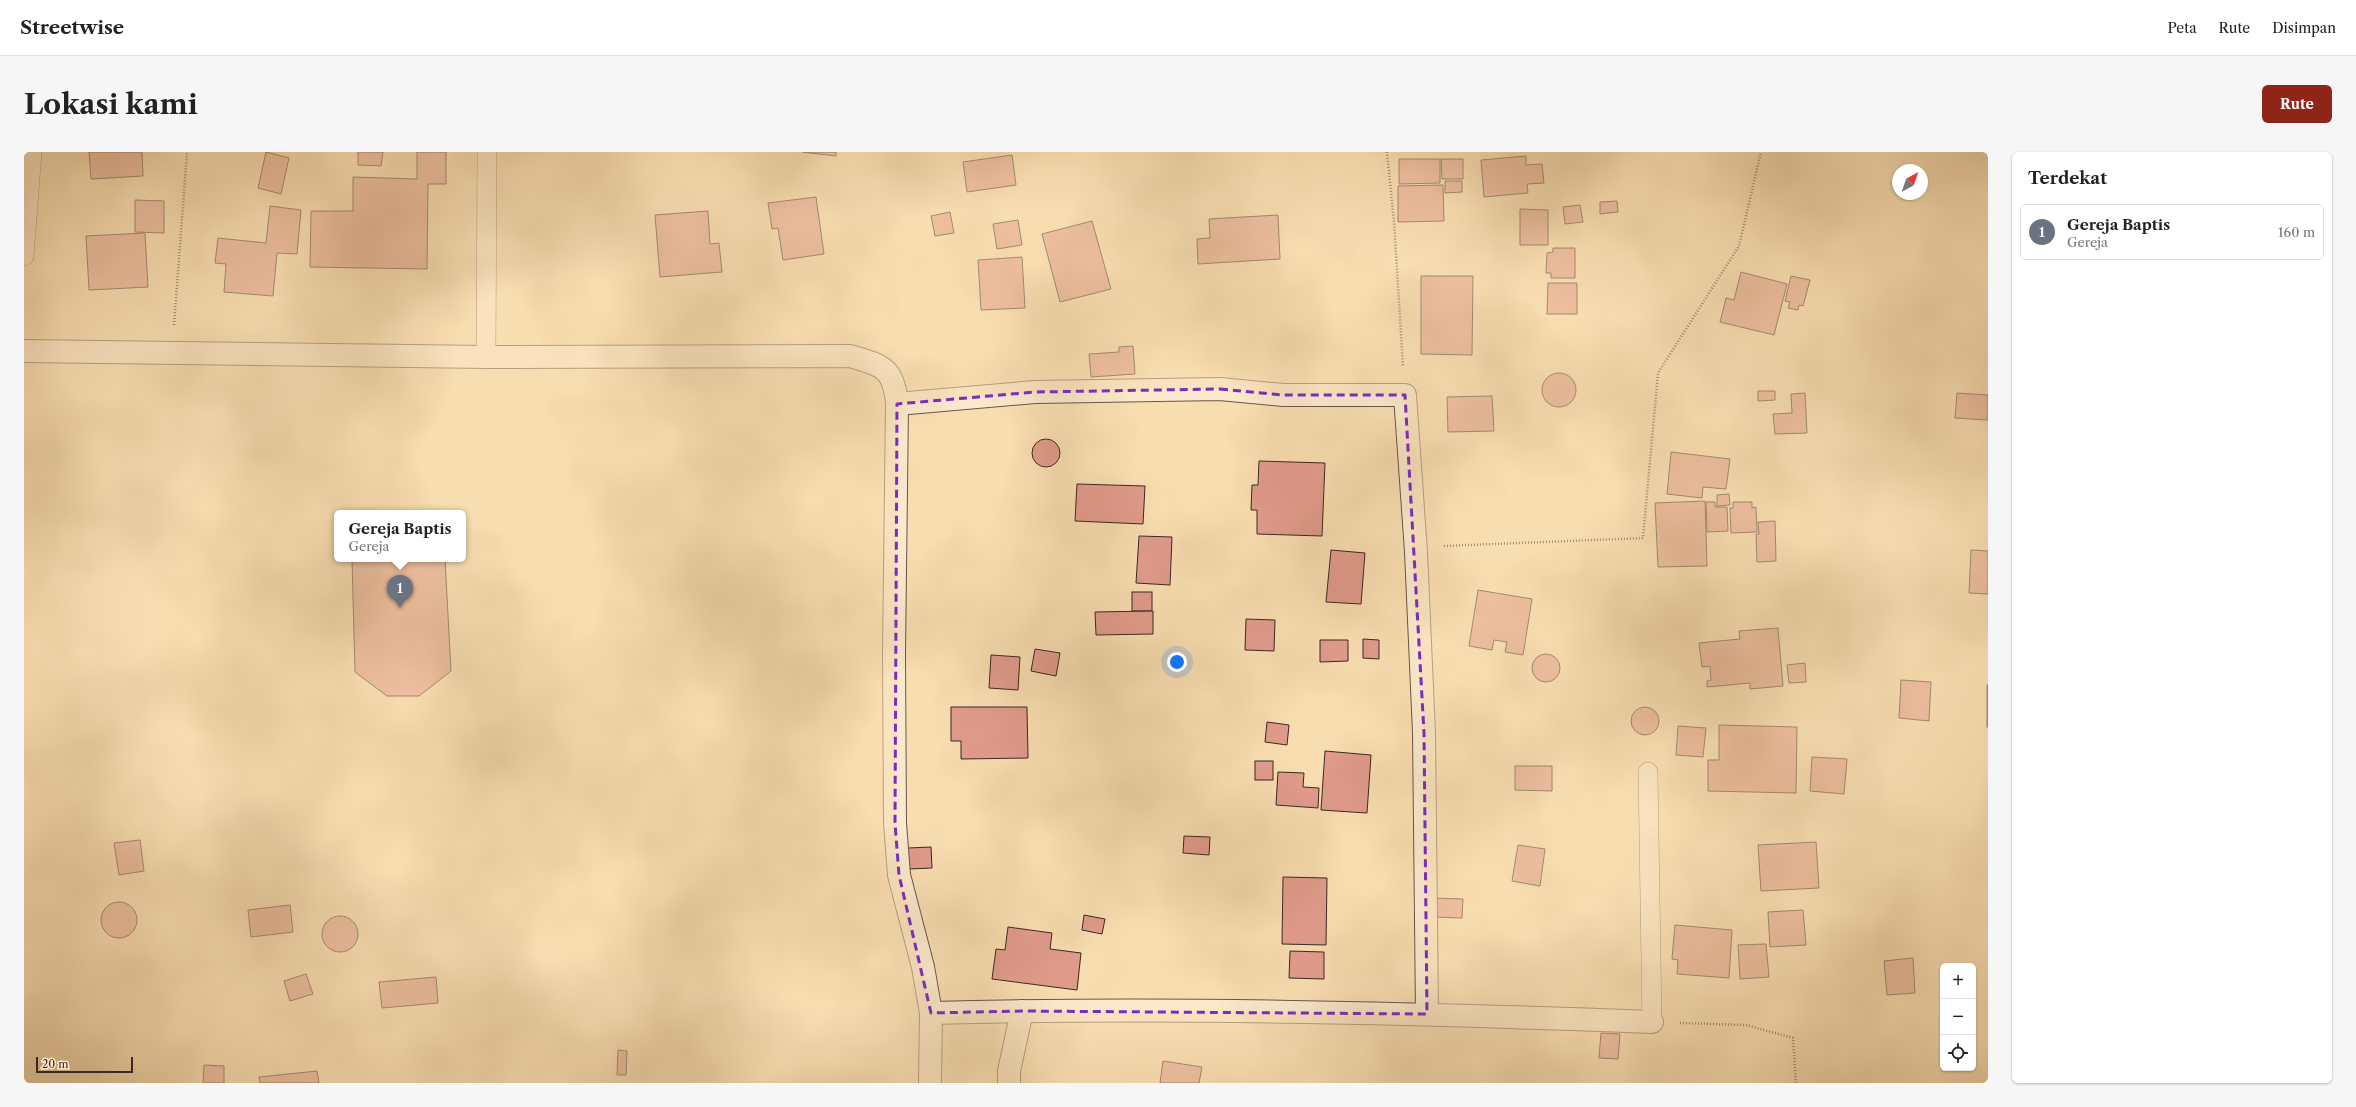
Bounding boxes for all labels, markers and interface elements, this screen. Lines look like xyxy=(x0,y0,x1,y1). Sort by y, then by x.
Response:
text: Streetwise xyxy=(20,16,124,39)
text: Peta xyxy=(2167,19,2197,37)
text: Rute xyxy=(2219,19,2250,37)
text: Disimpan xyxy=(2272,19,2336,37)
button: Rute xyxy=(2262,85,2332,123)
text: Lokasi kami xyxy=(24,87,198,121)
north arrow xyxy=(1892,164,1928,200)
text: Terdekat xyxy=(2028,168,2107,188)
text: Gereja Baptis xyxy=(2067,215,2170,234)
text: 1 xyxy=(2039,224,2045,240)
text: 160 m xyxy=(2278,224,2315,240)
text: Gereja xyxy=(2067,234,2108,250)
popup xyxy=(334,510,466,562)
text: Gereja Baptis xyxy=(348,519,452,538)
text: Gereja xyxy=(348,538,389,554)
pin: 1 xyxy=(387,575,413,608)
your location xyxy=(1167,652,1187,672)
map controls xyxy=(1940,963,1976,1071)
button: + xyxy=(1940,963,1976,999)
button: − xyxy=(1940,999,1976,1035)
button: locate xyxy=(1940,1035,1976,1071)
scale bar xyxy=(36,1055,133,1074)
text: 20 m xyxy=(42,1057,68,1071)

